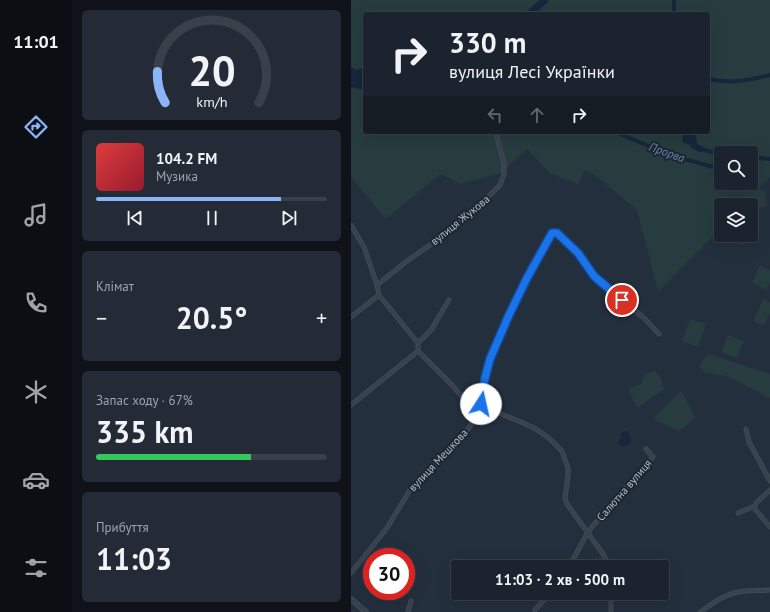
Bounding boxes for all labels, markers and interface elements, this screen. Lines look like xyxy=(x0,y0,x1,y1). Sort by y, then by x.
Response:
text: 330 m xyxy=(449,24,526,61)
icon: right xyxy=(383,28,435,80)
text: 11:01 xyxy=(13,30,59,53)
text: 20 xyxy=(188,44,235,97)
text: вулиця Лесі Українки xyxy=(449,60,615,83)
text: km/h xyxy=(196,92,227,111)
icon: left xyxy=(484,104,506,126)
icon: ahead xyxy=(526,104,548,126)
icon: right xyxy=(568,104,590,126)
icon: directions xyxy=(22,113,50,141)
water label: Прорва xyxy=(647,139,687,165)
map controls xyxy=(714,146,758,242)
button: search xyxy=(714,146,758,190)
text: 104.2 FM xyxy=(156,149,217,168)
text: Музика xyxy=(156,168,198,185)
street label: вулиця Жукова xyxy=(428,192,492,248)
button: layers xyxy=(714,198,758,242)
icon: music xyxy=(22,201,50,229)
icon: previous xyxy=(124,207,146,229)
icon: pause xyxy=(201,207,223,229)
icon: next xyxy=(278,207,300,229)
text: Клімат xyxy=(96,278,134,295)
pin xyxy=(605,283,639,317)
icon: phone xyxy=(22,289,50,317)
icon: arrive xyxy=(611,289,633,311)
text: 20.5° xyxy=(176,298,247,337)
text: − xyxy=(96,304,107,332)
text: + xyxy=(316,304,327,332)
icon: climate xyxy=(22,378,50,406)
position arrow xyxy=(460,383,502,425)
text: Запас ходу · 67% xyxy=(96,392,193,409)
text: 335 km xyxy=(96,412,194,451)
street label: вулиця Мешкова xyxy=(405,426,471,494)
street label: Салютна вулиця xyxy=(593,456,655,524)
icon: car xyxy=(22,466,50,494)
text: Прибуття xyxy=(96,519,149,536)
text: 11:03 xyxy=(96,539,172,578)
speed limit sign: 30 xyxy=(363,548,415,600)
icon: filters xyxy=(22,554,50,582)
text: 11:03 · 2 хв · 500 m xyxy=(495,570,625,589)

